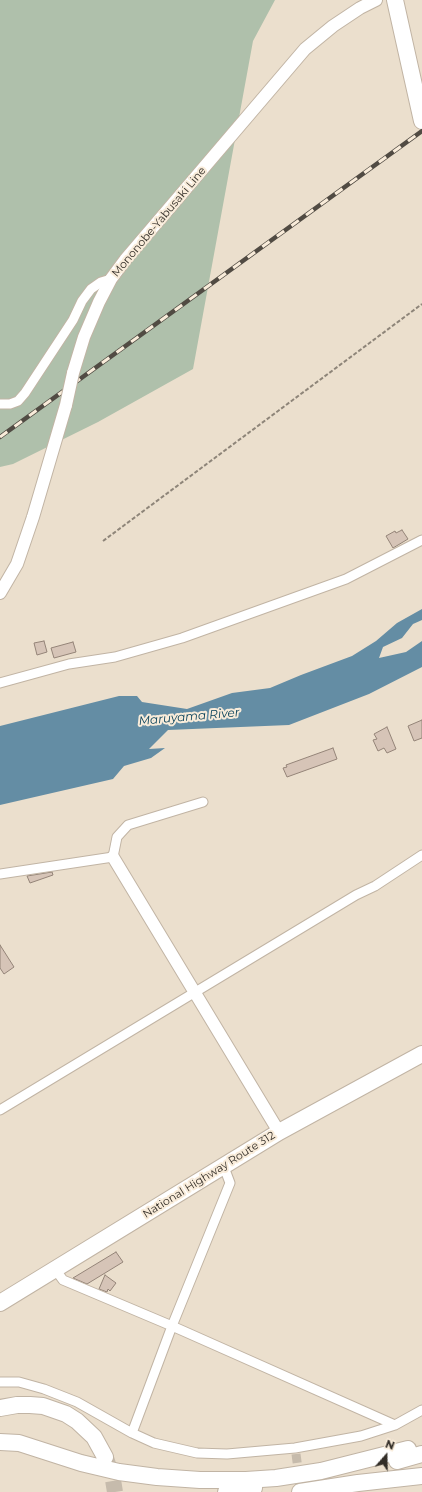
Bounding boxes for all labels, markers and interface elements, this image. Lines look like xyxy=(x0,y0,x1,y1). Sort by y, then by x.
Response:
street label: Mononobe-Yabusaki Line xyxy=(109,164,209,280)
water label: Maruyama River xyxy=(138,705,240,729)
street label: National Highway Route 312 xyxy=(140,1129,278,1221)
north arrow xyxy=(366,1436,406,1476)
text: N xyxy=(384,1437,397,1453)

